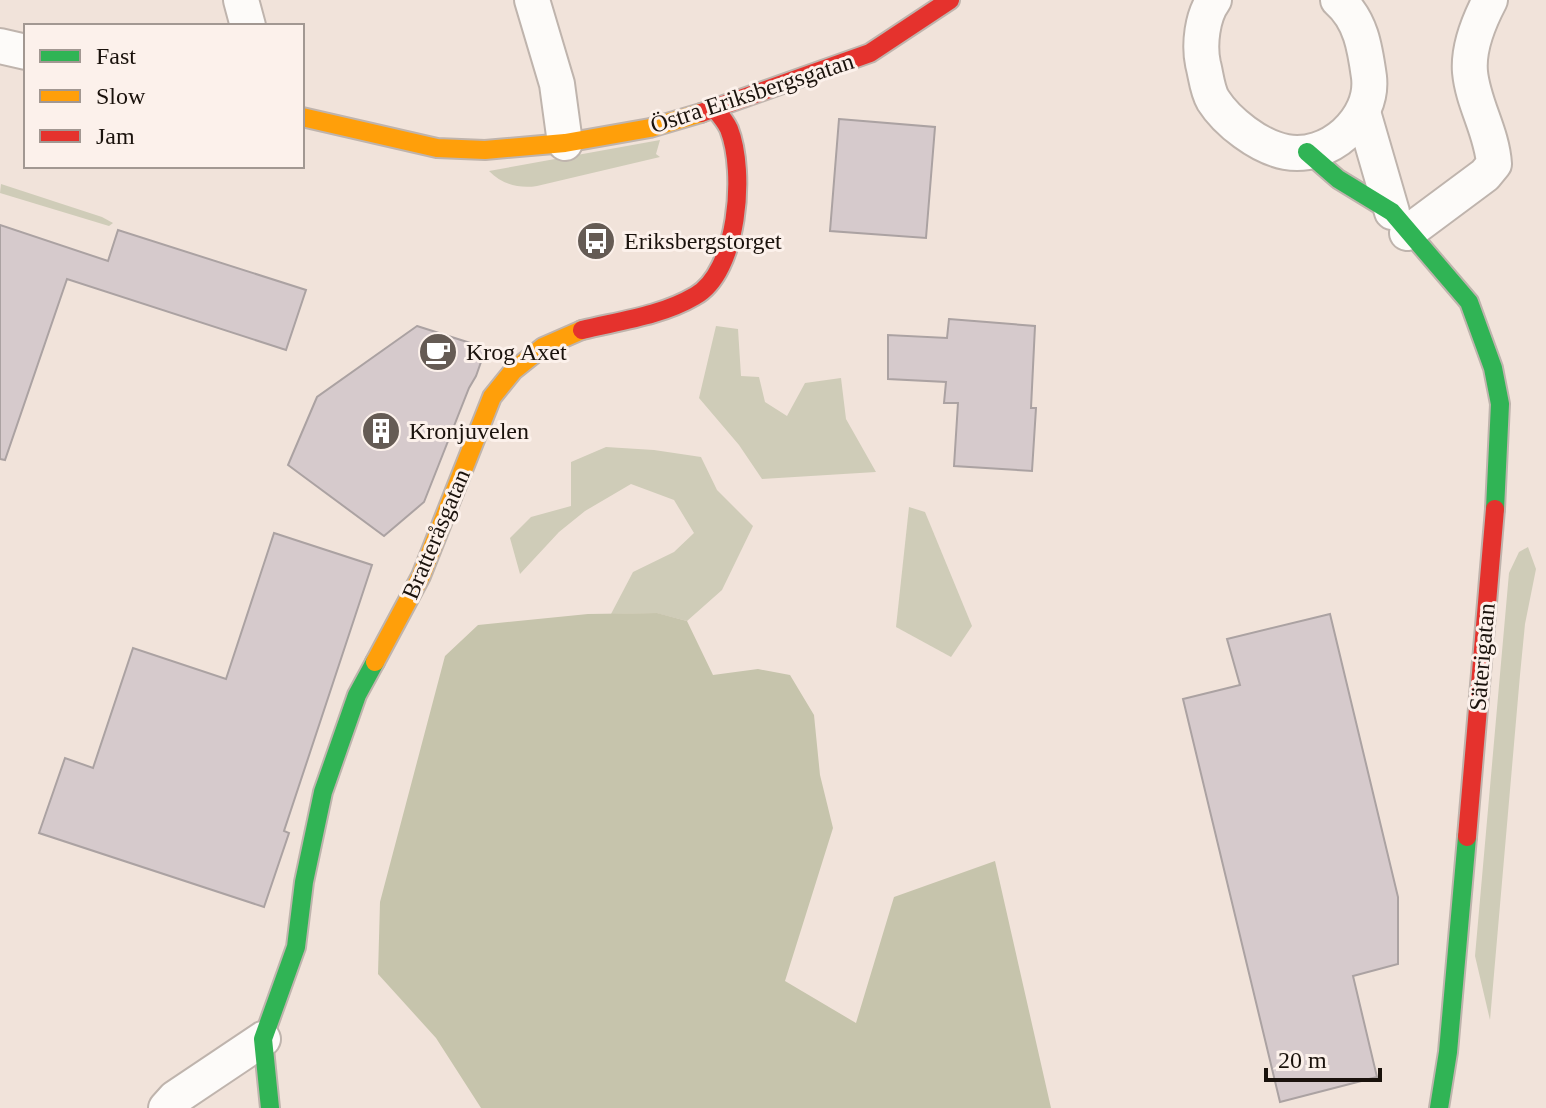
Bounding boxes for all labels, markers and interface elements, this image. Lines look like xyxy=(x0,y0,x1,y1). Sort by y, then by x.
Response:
legend xyxy=(24,24,304,168)
text: Fast xyxy=(96,43,136,69)
street label: Östra Eriksbergsgatan xyxy=(647,48,857,138)
text: Slow xyxy=(96,83,146,109)
text: Jam xyxy=(96,123,135,149)
bus stop icon: Eriksbergstorget xyxy=(575,220,617,262)
place label: Eriksbergstorget xyxy=(624,228,782,254)
cafe icon: Krog Axet xyxy=(417,331,459,373)
place label: Krog Axet xyxy=(466,339,567,365)
building icon: Kronjuvelen xyxy=(360,410,402,452)
place label: Kronjuvelen xyxy=(409,418,529,444)
street label: Bratteråsgatan xyxy=(397,465,475,603)
street label: Säterigatan xyxy=(1464,602,1500,712)
scale bar xyxy=(1266,1032,1380,1082)
text: 20 m xyxy=(1278,1047,1327,1073)

